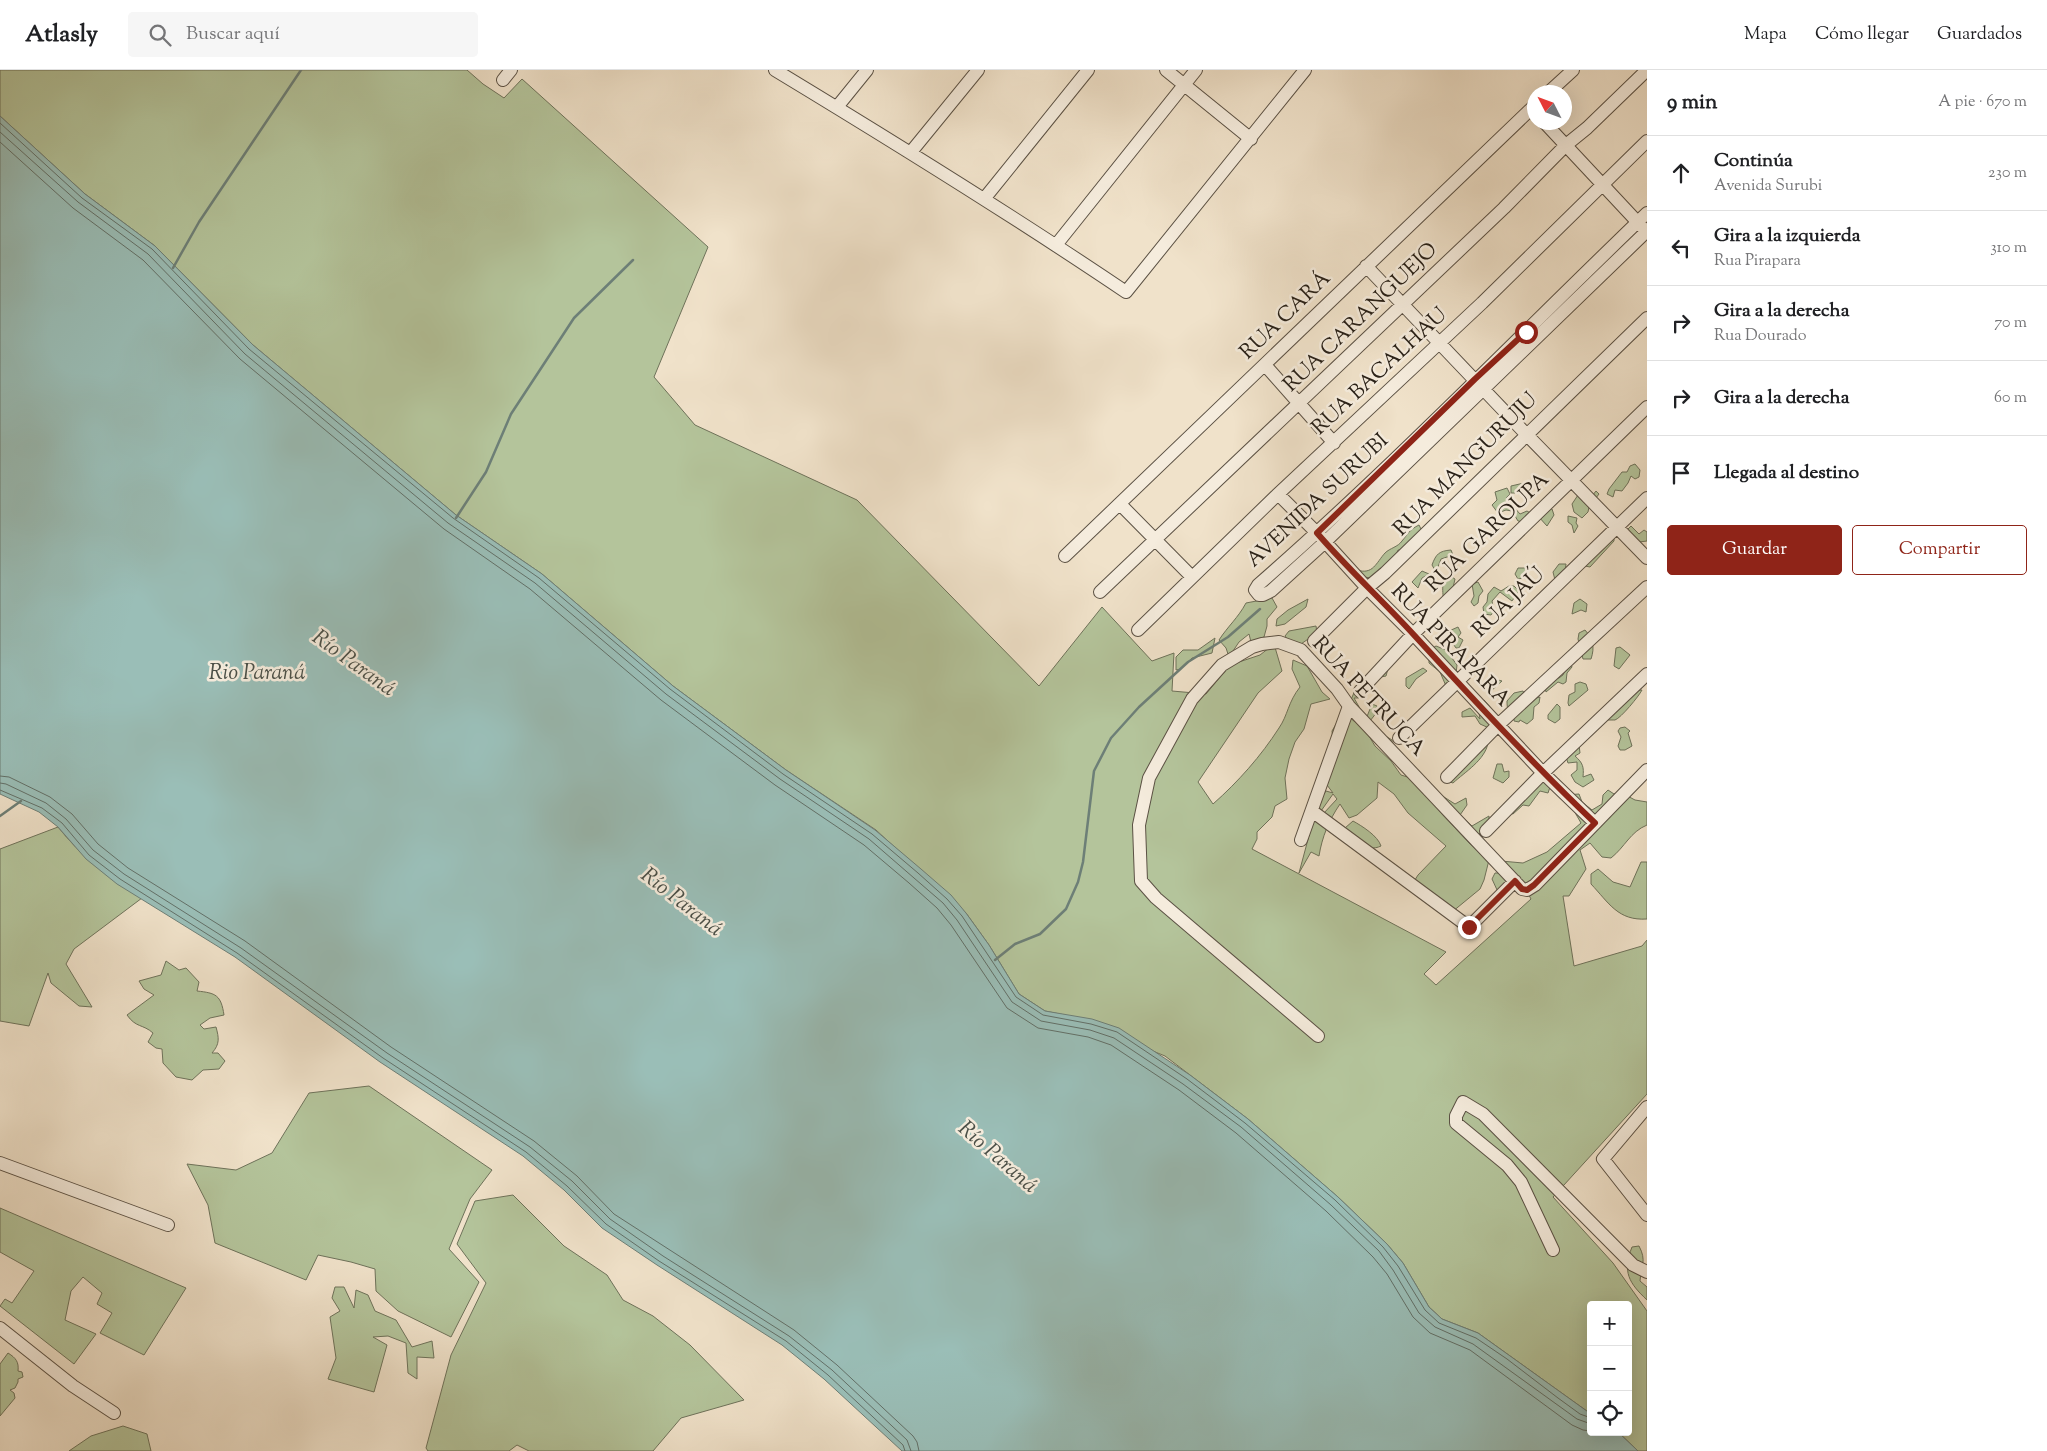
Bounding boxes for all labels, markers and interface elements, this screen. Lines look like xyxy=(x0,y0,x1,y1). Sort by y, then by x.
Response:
search box xyxy=(128,12,478,57)
text: Atlasly xyxy=(25,18,98,52)
icon: search xyxy=(146,21,174,49)
text: Buscar aquí xyxy=(186,21,280,48)
text: Mapa xyxy=(1744,22,1787,48)
text: Cómo llegar xyxy=(1815,22,1909,48)
text: Guardados xyxy=(1937,22,2022,48)
north arrow xyxy=(1527,85,1572,130)
text: 9 min xyxy=(1667,88,1717,118)
text: A pie · 670 m xyxy=(1938,91,2027,114)
text: Continúa xyxy=(1714,148,1793,175)
icon: ahead xyxy=(1667,159,1695,187)
text: 230 m xyxy=(1988,162,2027,185)
text: Avenida Surubi xyxy=(1714,175,1822,198)
text: Gira a la izquierda xyxy=(1714,223,1860,250)
icon: left xyxy=(1667,234,1695,262)
street label: RUA CARANGUEJO xyxy=(1277,236,1445,400)
text: 310 m xyxy=(1990,237,2027,260)
text: Rua Pirapara xyxy=(1714,250,1801,273)
street label: RUA CARÁ xyxy=(1234,265,1338,367)
text: Gira a la derecha xyxy=(1714,298,1849,325)
street label: RUA BACALHAU xyxy=(1306,301,1454,443)
icon: right xyxy=(1667,309,1695,337)
text: 70 m xyxy=(1994,312,2027,335)
route start xyxy=(1515,321,1538,344)
text: Rua Dourado xyxy=(1714,325,1806,348)
icon: right xyxy=(1667,384,1695,412)
text: Gira a la derecha xyxy=(1714,385,1849,412)
street label: RUA MANGURUJU xyxy=(1387,386,1545,544)
text: 60 m xyxy=(1994,387,2027,410)
street label: AVENIDA SURUBI xyxy=(1240,427,1396,575)
icon: arrive xyxy=(1667,459,1695,487)
text: Llegada al destino xyxy=(1714,460,1859,487)
street label: RUA GAROUPA xyxy=(1419,466,1557,600)
button: Guardar xyxy=(1667,525,1842,575)
button: Compartir xyxy=(1852,525,2027,575)
street label: RUA JAÚ xyxy=(1466,561,1552,645)
street label: RUA PIRAPARA xyxy=(1383,578,1517,714)
water label: Río Paraná xyxy=(305,623,401,705)
street label: RUA PETRUCA xyxy=(1304,630,1432,764)
water label: Rio Paraná xyxy=(209,658,305,690)
water label: Río Paraná xyxy=(633,861,729,945)
route end xyxy=(1458,916,1481,939)
water label: Río Paraná xyxy=(950,1114,1044,1202)
map controls xyxy=(1587,1301,1632,1436)
button: + xyxy=(1587,1301,1632,1346)
button: − xyxy=(1587,1346,1632,1391)
button: locate xyxy=(1587,1391,1632,1436)

